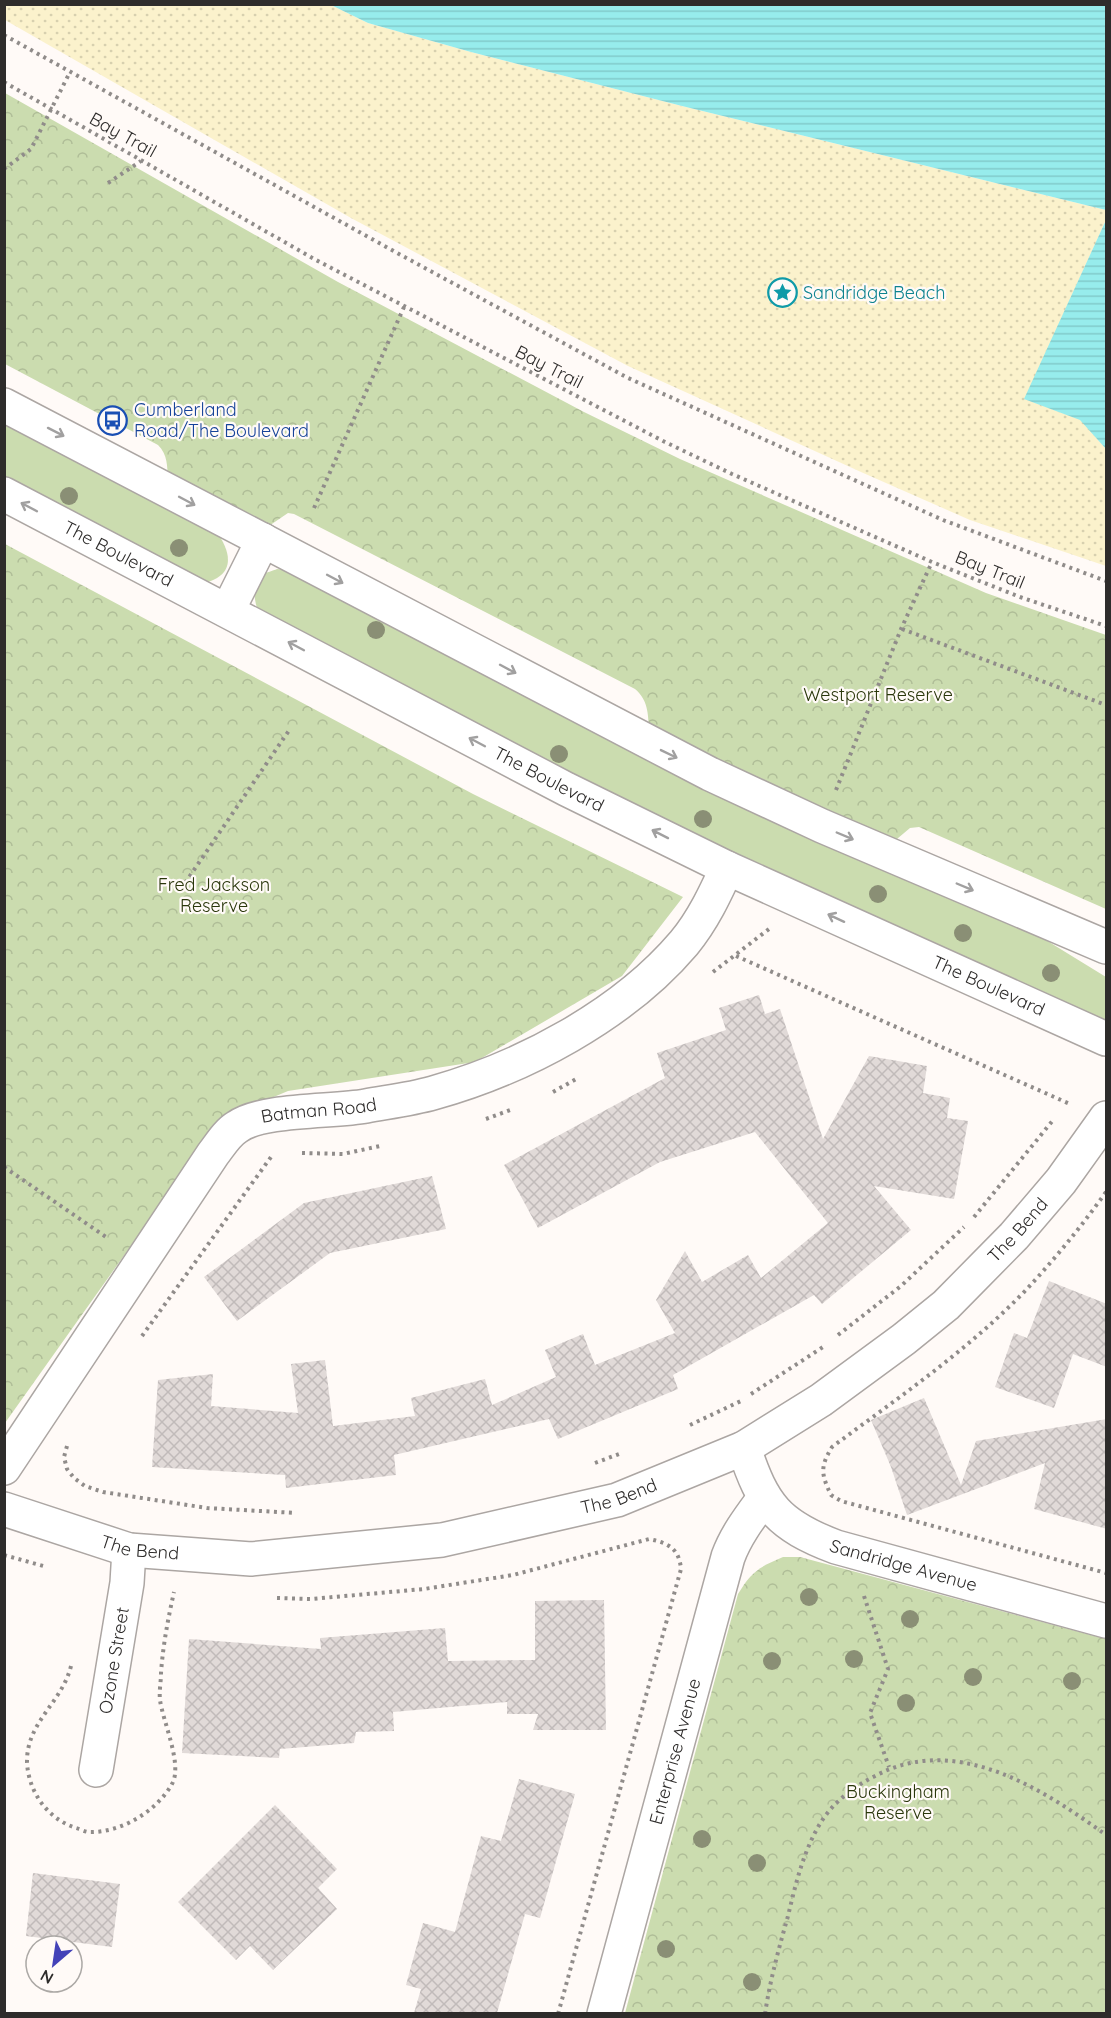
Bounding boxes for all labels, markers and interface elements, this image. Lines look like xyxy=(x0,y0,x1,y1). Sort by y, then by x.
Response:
street label: Bay Trail xyxy=(86,107,161,162)
place icon: Sandridge Beach xyxy=(766,277,798,309)
place label: Sandridge Beach xyxy=(803,281,945,304)
street label: Bay Trail xyxy=(511,340,587,393)
place label: Cumberland Road/The Boulevard xyxy=(134,398,309,442)
bus stop icon: Cumberland Road/The Boulevard xyxy=(97,404,129,436)
one-way arrow xyxy=(47,427,65,438)
one-way arrow xyxy=(178,495,196,507)
one-way arrow xyxy=(21,501,39,513)
street label: The Boulevard xyxy=(60,515,177,592)
street label: Bay Trail xyxy=(952,545,1028,594)
one-way arrow xyxy=(326,573,344,585)
one-way arrow xyxy=(288,640,305,652)
one-way arrow xyxy=(498,664,516,675)
park label: Westport Reserve xyxy=(803,683,953,706)
one-way arrow xyxy=(469,736,486,748)
street label: The Boulevard xyxy=(490,741,608,817)
one-way arrow xyxy=(659,748,677,760)
one-way arrow xyxy=(652,828,669,840)
one-way arrow xyxy=(836,831,854,842)
park label: Fred Jackson Reserve xyxy=(158,873,270,917)
one-way arrow xyxy=(955,882,973,893)
one-way arrow xyxy=(828,911,846,923)
street label: The Boulevard xyxy=(929,950,1049,1021)
street label: Batman Road xyxy=(259,1092,378,1128)
street label: The Bend xyxy=(982,1193,1053,1267)
street label: The Bend xyxy=(578,1473,660,1519)
street label: The Bend xyxy=(98,1529,180,1565)
street label: Sandridge Avenue xyxy=(827,1534,980,1596)
street label: Ozone Street xyxy=(93,1605,134,1715)
street label: Enterprise Avenue xyxy=(644,1676,706,1827)
park label: Buckingham Reserve xyxy=(846,1780,950,1824)
north arrow xyxy=(24,1934,84,1994)
text: N xyxy=(37,1966,57,1989)

